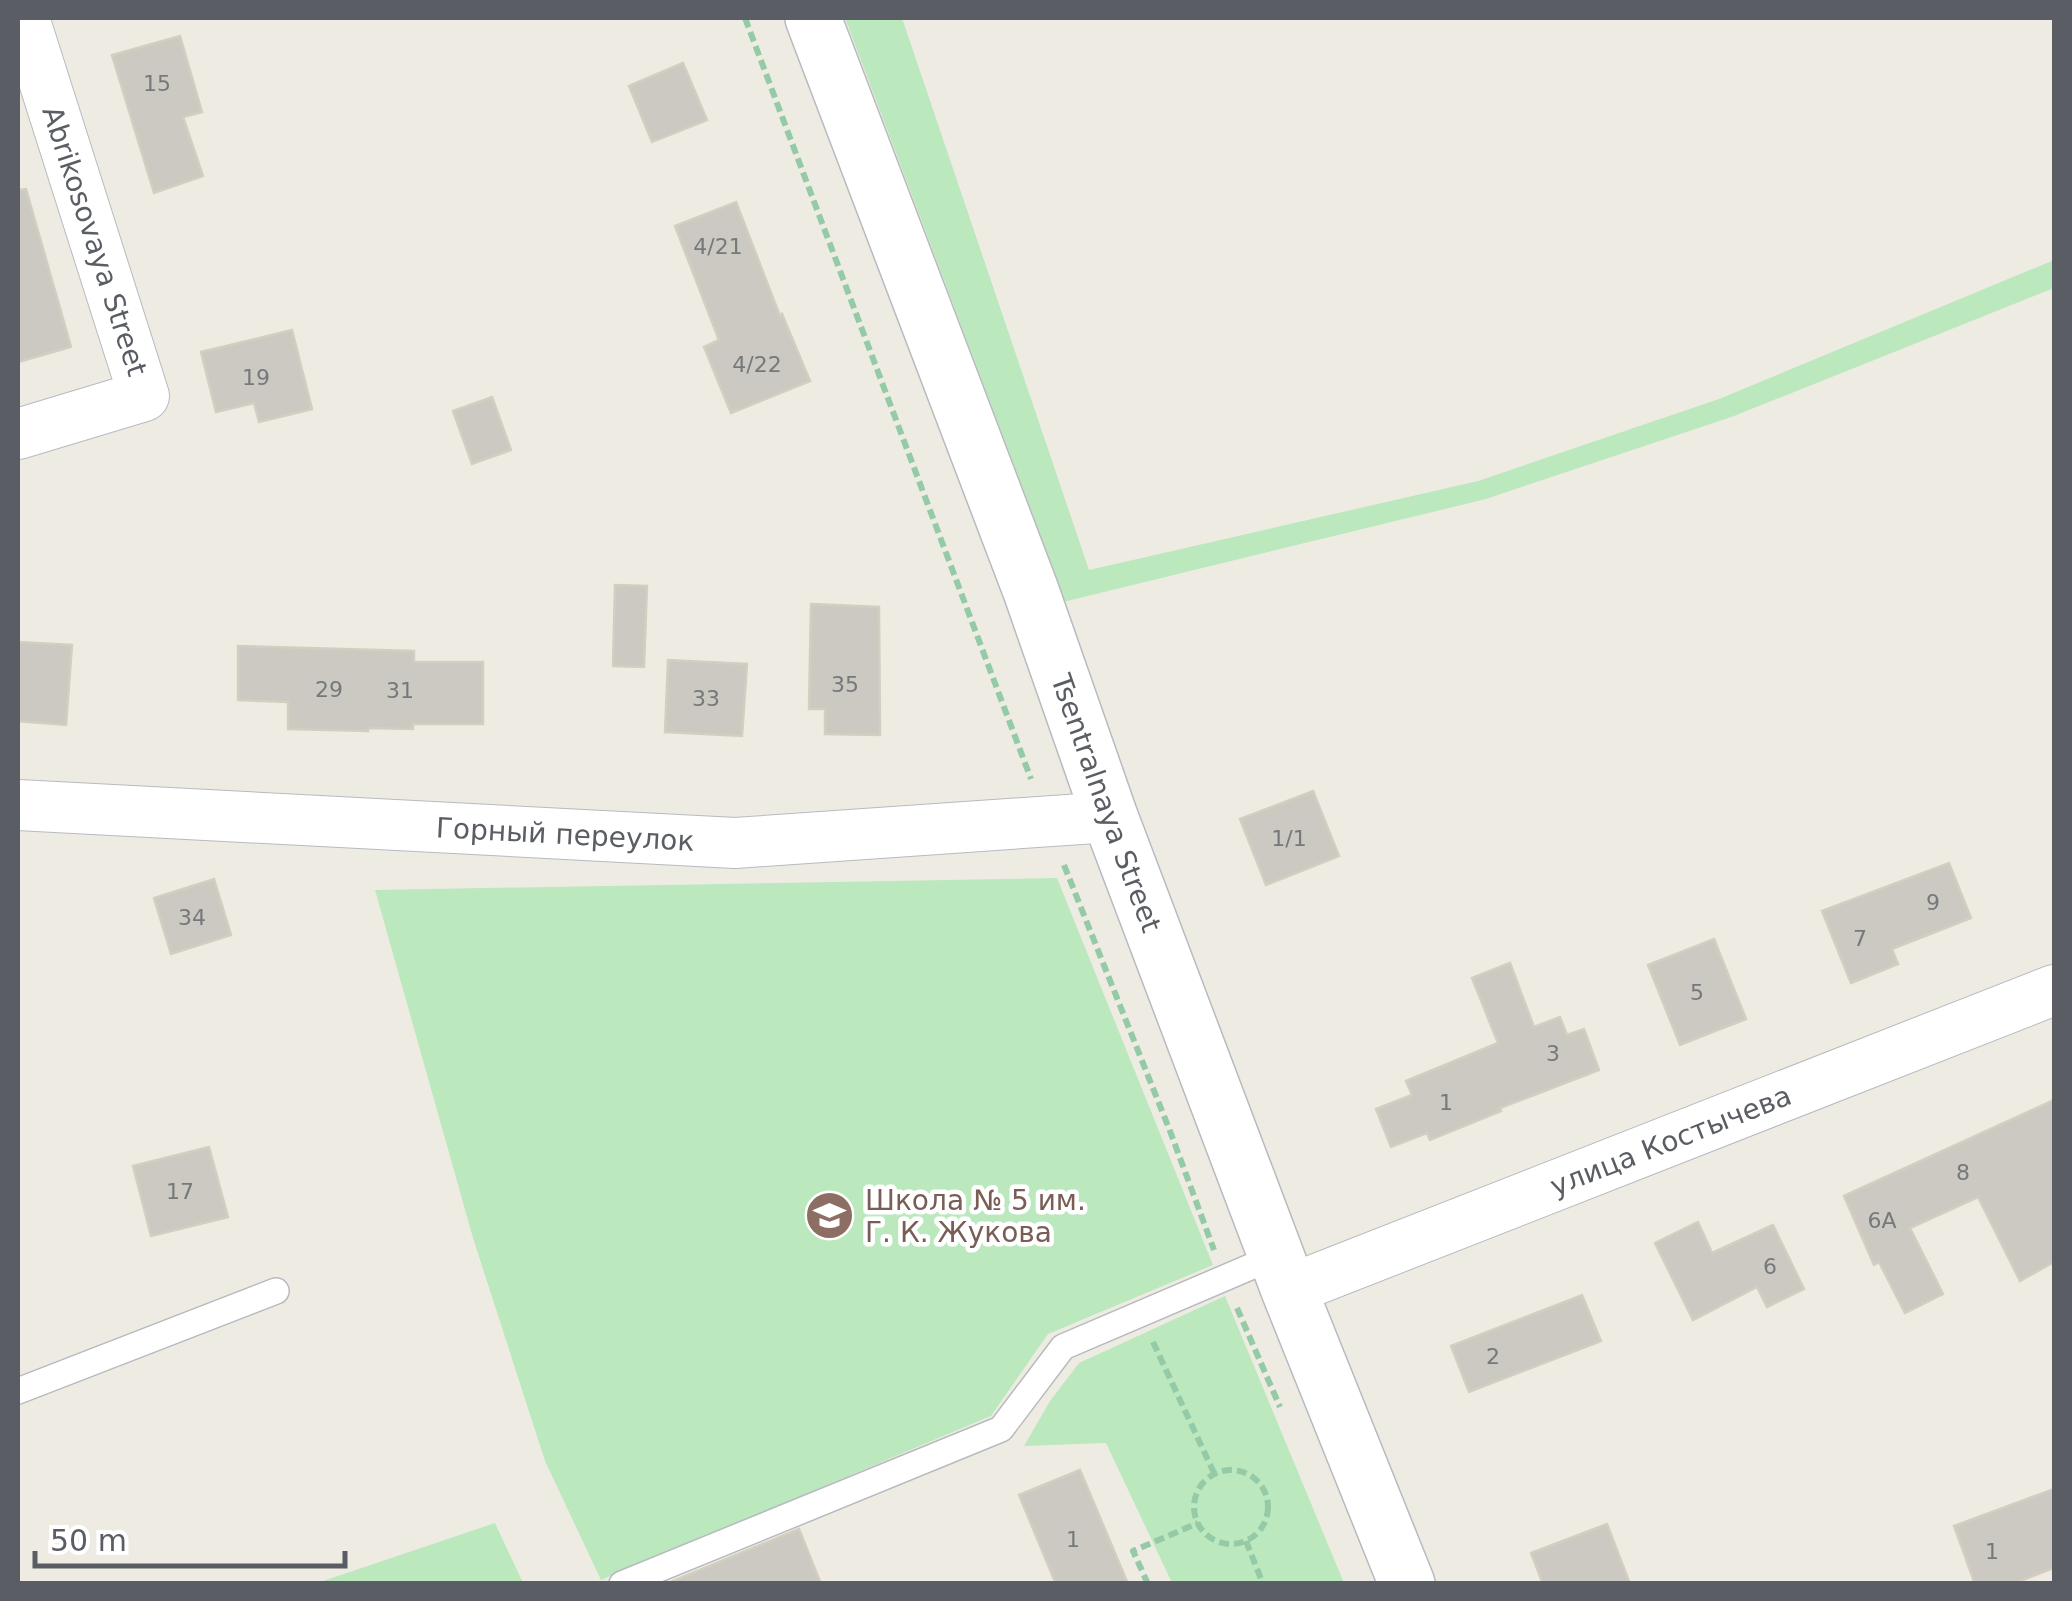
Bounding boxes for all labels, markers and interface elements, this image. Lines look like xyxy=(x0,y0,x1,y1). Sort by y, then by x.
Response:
house number: 15 xyxy=(143,71,171,96)
street label: Abrikosovaya Street xyxy=(35,102,154,380)
house number: 4/21 xyxy=(693,234,743,259)
house number: 4/22 xyxy=(732,352,782,377)
house number: 19 xyxy=(242,365,270,390)
street label: Tsentralnaya Street xyxy=(1044,669,1168,937)
house number: 35 xyxy=(831,672,859,697)
house number: 29 xyxy=(315,677,343,702)
house number: 31 xyxy=(386,678,414,703)
house number: 33 xyxy=(692,686,720,711)
street label: Горный переулок xyxy=(435,811,695,858)
house number: 1/1 xyxy=(1271,826,1307,851)
house number: 9 xyxy=(1926,890,1940,915)
house number: 34 xyxy=(178,905,206,930)
house number: 7 xyxy=(1853,926,1867,951)
house number: 5 xyxy=(1690,980,1704,1005)
house number: 3 xyxy=(1546,1041,1560,1066)
street label: улица Костычева xyxy=(1546,1079,1796,1203)
house number: 1 xyxy=(1439,1090,1453,1115)
house number: 8 xyxy=(1956,1160,1970,1185)
house number: 17 xyxy=(166,1179,194,1204)
place label: Школа № 5 им. Г. К. Жукова xyxy=(865,1184,1086,1249)
school or university icon: Школа № 5 им. Г. К. Жукова xyxy=(804,1190,856,1242)
house number: 6А xyxy=(1867,1208,1897,1233)
house number: 6 xyxy=(1763,1254,1777,1279)
house number: 2 xyxy=(1486,1344,1500,1369)
scale bar xyxy=(35,1506,345,1568)
text: 50 m xyxy=(50,1523,127,1558)
house number: 1 xyxy=(1066,1527,1080,1552)
house number: 1 xyxy=(1985,1539,1999,1564)

